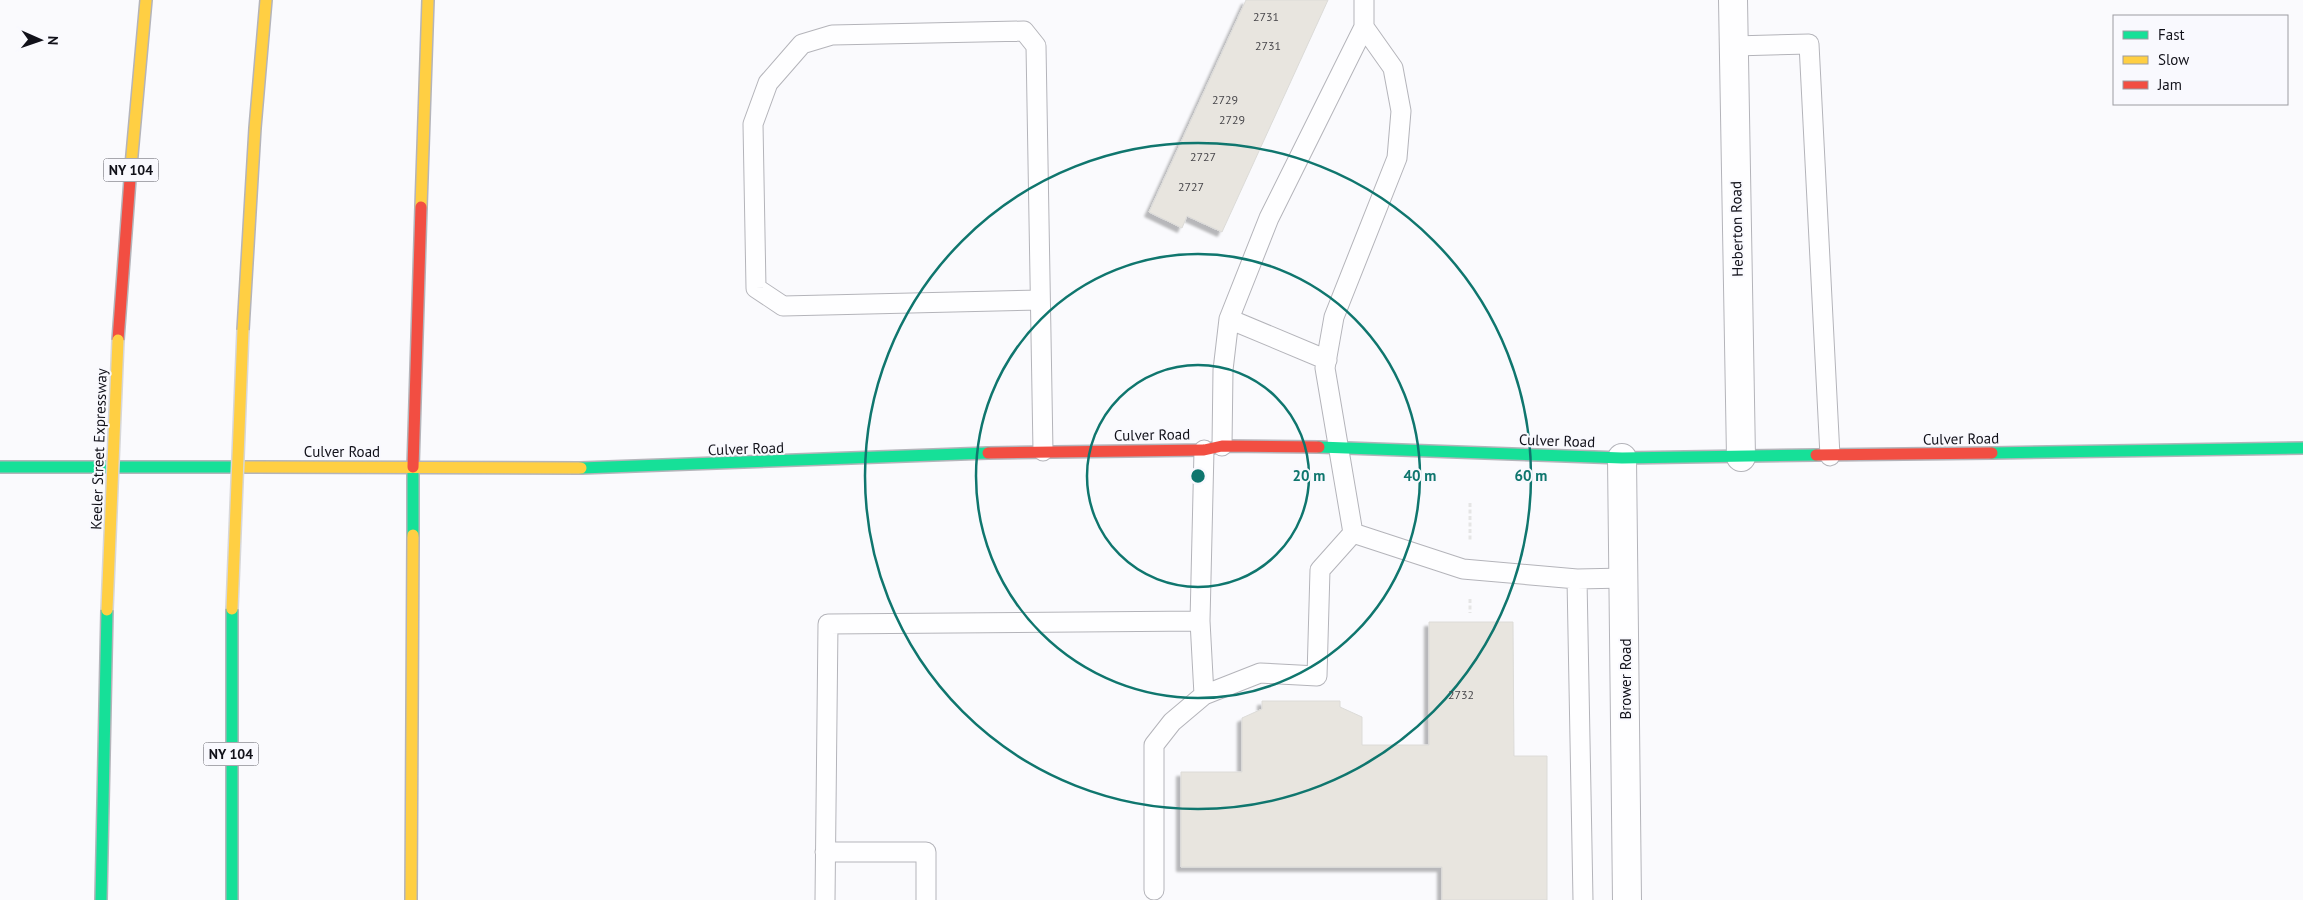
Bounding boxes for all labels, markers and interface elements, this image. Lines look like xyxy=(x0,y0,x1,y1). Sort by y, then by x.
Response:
house number: 2731 xyxy=(1253,9,1279,24)
north arrow xyxy=(15,15,65,65)
legend xyxy=(2113,15,2288,105)
text: Fast xyxy=(2158,25,2185,44)
text: N xyxy=(44,36,62,45)
house number: 2731 xyxy=(1255,38,1281,53)
text: Slow xyxy=(2158,50,2189,69)
text: Jam xyxy=(2157,75,2182,94)
house number: 2729 xyxy=(1212,92,1238,107)
house number: 2729 xyxy=(1219,112,1245,127)
house number: 2727 xyxy=(1190,149,1216,164)
road number: NY 104 xyxy=(104,158,158,182)
house number: 2727 xyxy=(1178,179,1204,194)
street label: Heberton Road xyxy=(1726,181,1747,277)
street label: Keeler Street Expressway xyxy=(86,368,111,530)
street label: Culver Road xyxy=(1114,424,1190,445)
street label: Culver Road xyxy=(1923,428,1999,449)
street label: Culver Road xyxy=(1519,430,1595,451)
street label: Culver Road xyxy=(708,438,784,459)
street label: Culver Road xyxy=(304,442,380,461)
text: 20 m xyxy=(1293,466,1325,485)
text: 40 m xyxy=(1404,466,1436,485)
text: 60 m xyxy=(1515,466,1547,485)
centre of rings xyxy=(1189,467,1207,485)
street label: Brower Road xyxy=(1616,638,1635,720)
house number: 2732 xyxy=(1448,687,1474,702)
road number: NY 104 xyxy=(204,742,258,766)

